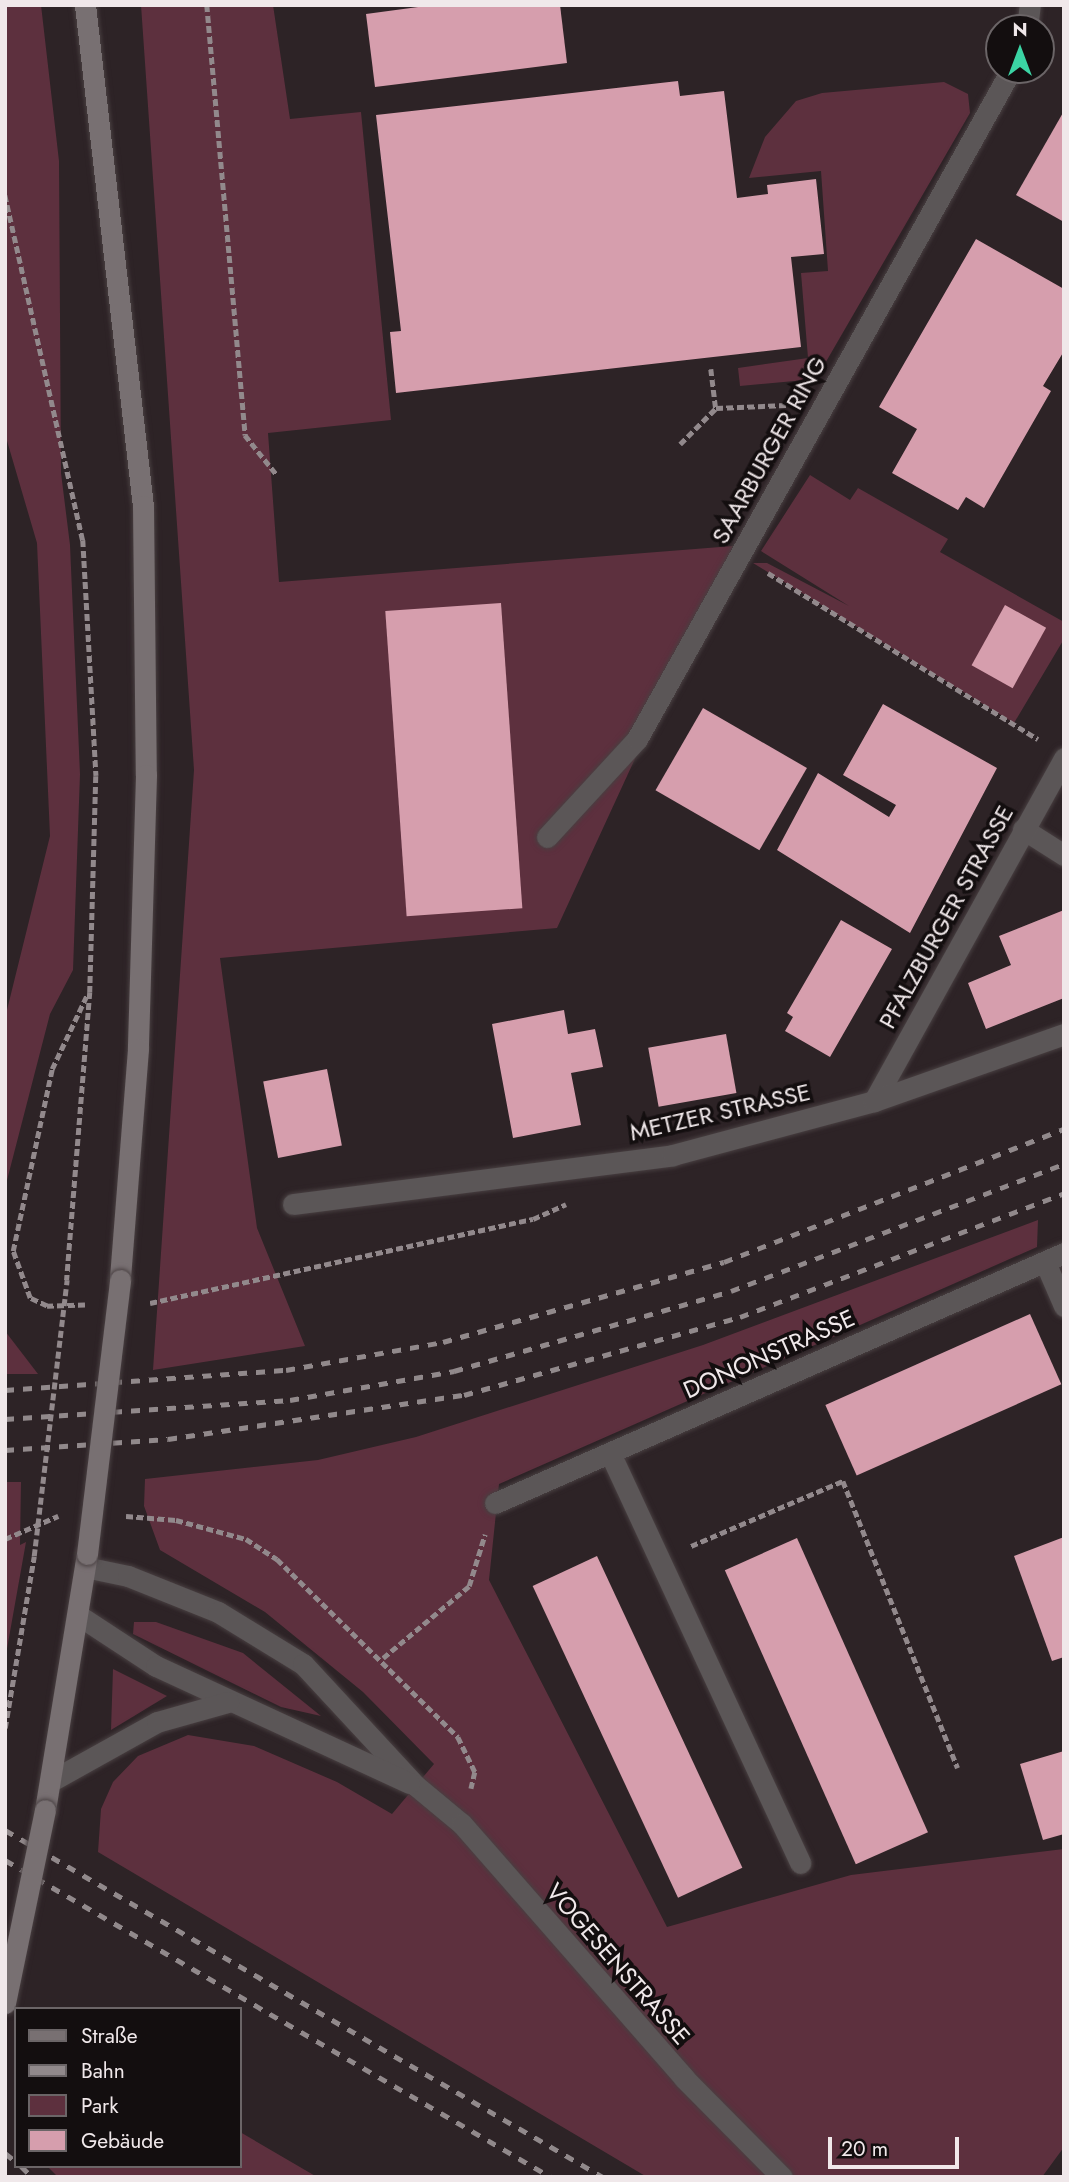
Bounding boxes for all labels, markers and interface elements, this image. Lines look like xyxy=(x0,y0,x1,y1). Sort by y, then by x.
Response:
north arrow xyxy=(985,14,1055,84)
text: N xyxy=(1012,16,1028,43)
street label: SAARBURGER RING xyxy=(706,351,832,549)
street label: PFALZBURGER STRASSE xyxy=(873,800,1019,1034)
street label: METZER STRASSE xyxy=(627,1077,813,1147)
street label: DONONSTRASSE xyxy=(679,1303,859,1405)
street label: VOGESENSTRASSE xyxy=(540,1877,696,2051)
legend xyxy=(14,2007,242,2168)
text: Straße xyxy=(81,2021,138,2051)
text: Bahn xyxy=(81,2056,125,2086)
text: Park xyxy=(81,2091,118,2121)
scale bar xyxy=(831,2122,962,2166)
text: Gebäude xyxy=(81,2126,164,2156)
text: 20 m xyxy=(841,2134,888,2164)

